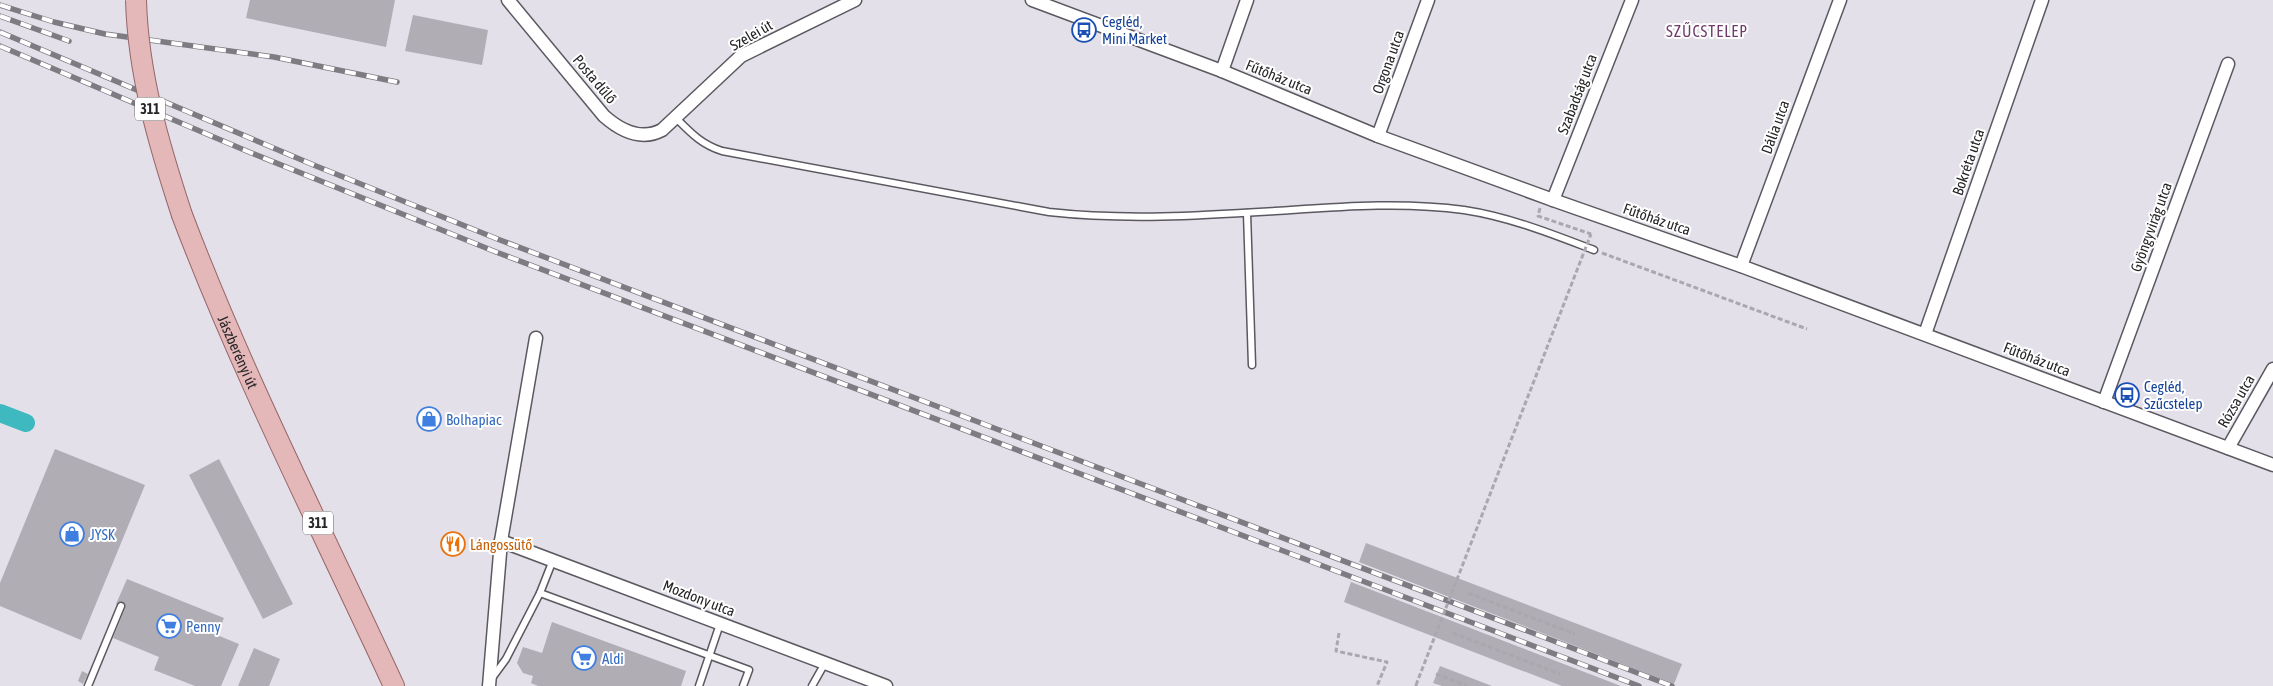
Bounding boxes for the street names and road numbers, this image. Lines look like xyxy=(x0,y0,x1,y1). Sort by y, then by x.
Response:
street label: Szelei út xyxy=(727,16,775,54)
street label: Orgona utca xyxy=(1369,28,1407,96)
street label: Posta dűlő xyxy=(570,51,620,107)
street label: Szabadság utca xyxy=(1554,51,1600,137)
street label: Fűtőház utca xyxy=(1243,56,1315,98)
road number: 311 xyxy=(135,98,165,120)
street label: Dália utca xyxy=(1757,98,1793,156)
street label: Bokréta utca xyxy=(1949,126,1987,198)
street label: Gyöngyvirág utca xyxy=(2127,180,2175,274)
street label: Fűtőház utca xyxy=(1621,200,1693,238)
street label: Jászberényi út xyxy=(215,313,262,391)
street label: Fűtőház utca xyxy=(2001,339,2073,379)
street label: Rózsa utca xyxy=(2214,372,2258,430)
road number: 311 xyxy=(303,512,333,534)
street label: Mozdony utca xyxy=(661,576,737,620)

